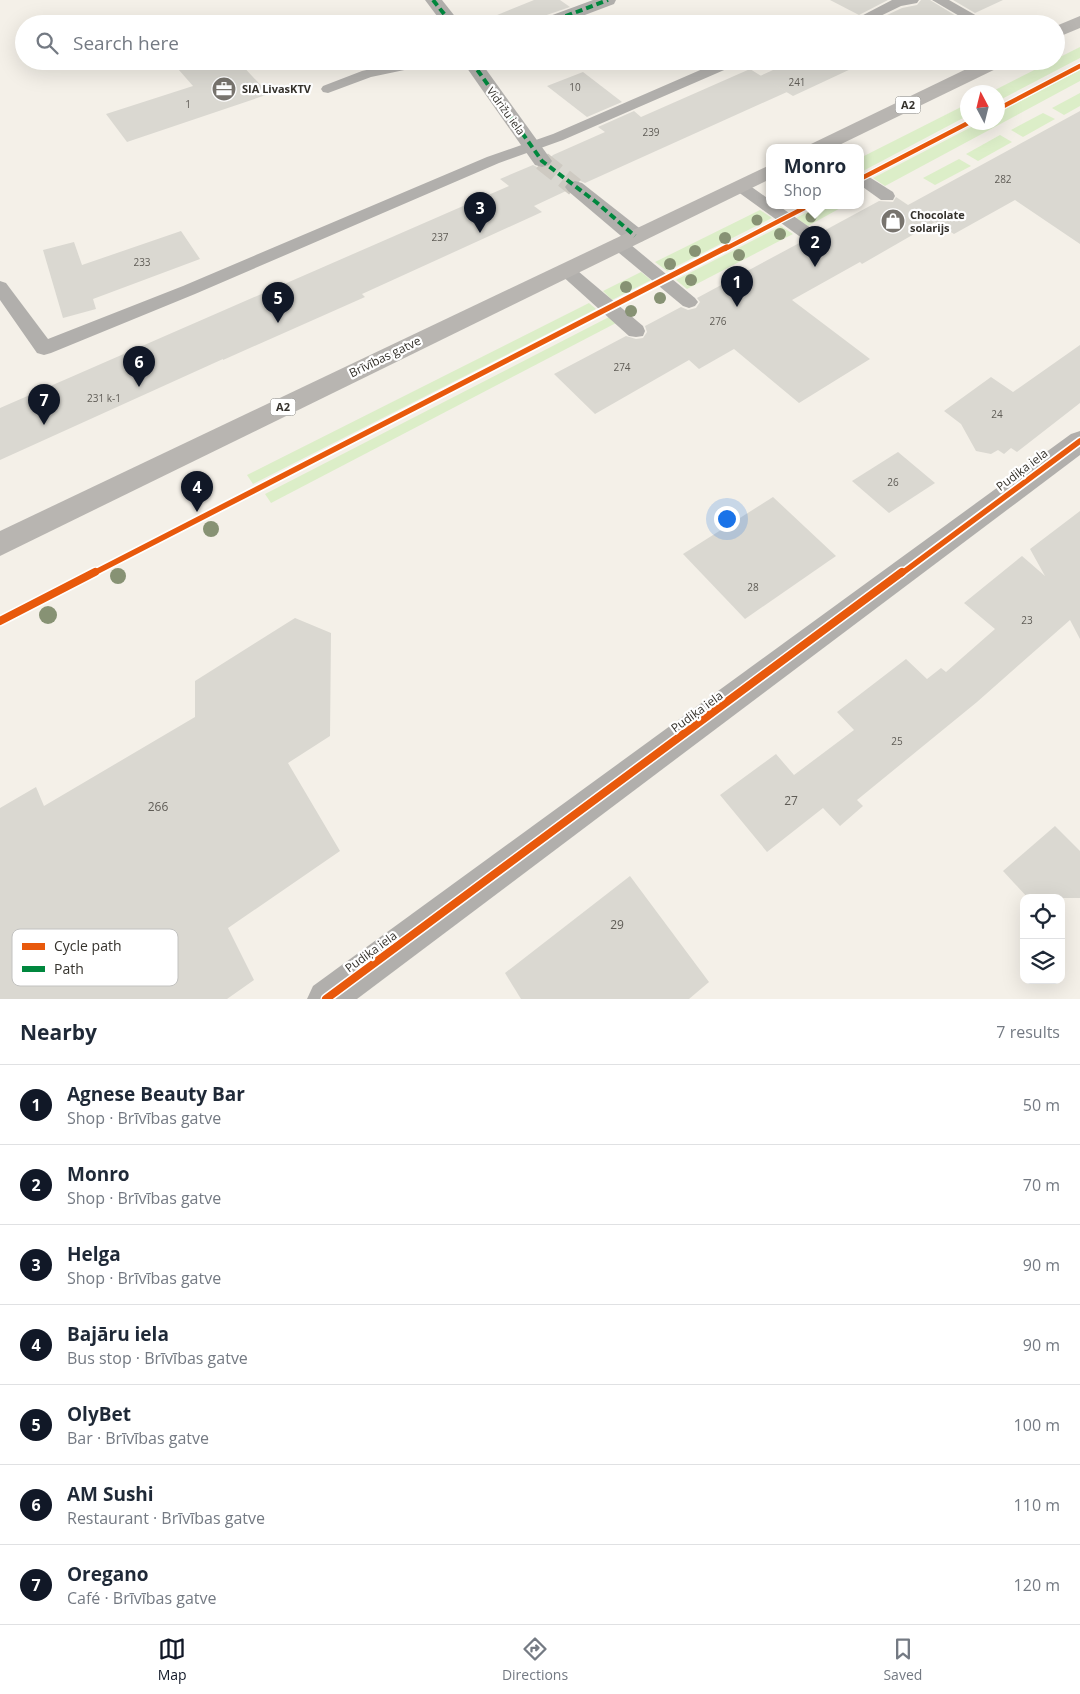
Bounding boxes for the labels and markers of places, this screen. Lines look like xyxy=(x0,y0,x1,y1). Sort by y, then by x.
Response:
office icon: SIA LivasKTV xyxy=(211,76,237,102)
place label: SIA LivasKTV xyxy=(242,81,312,96)
pin: 3 xyxy=(464,192,496,233)
place label: Chocolate solarijs xyxy=(910,207,965,235)
shop icon: Chocolate solarijs xyxy=(880,208,906,234)
pin: 2 xyxy=(799,226,831,267)
pin: 1 xyxy=(721,266,753,307)
pin: 5 xyxy=(262,282,294,323)
pin: 6 xyxy=(123,346,155,387)
pin: 7 xyxy=(28,384,60,425)
pin: 4 xyxy=(181,471,213,512)

